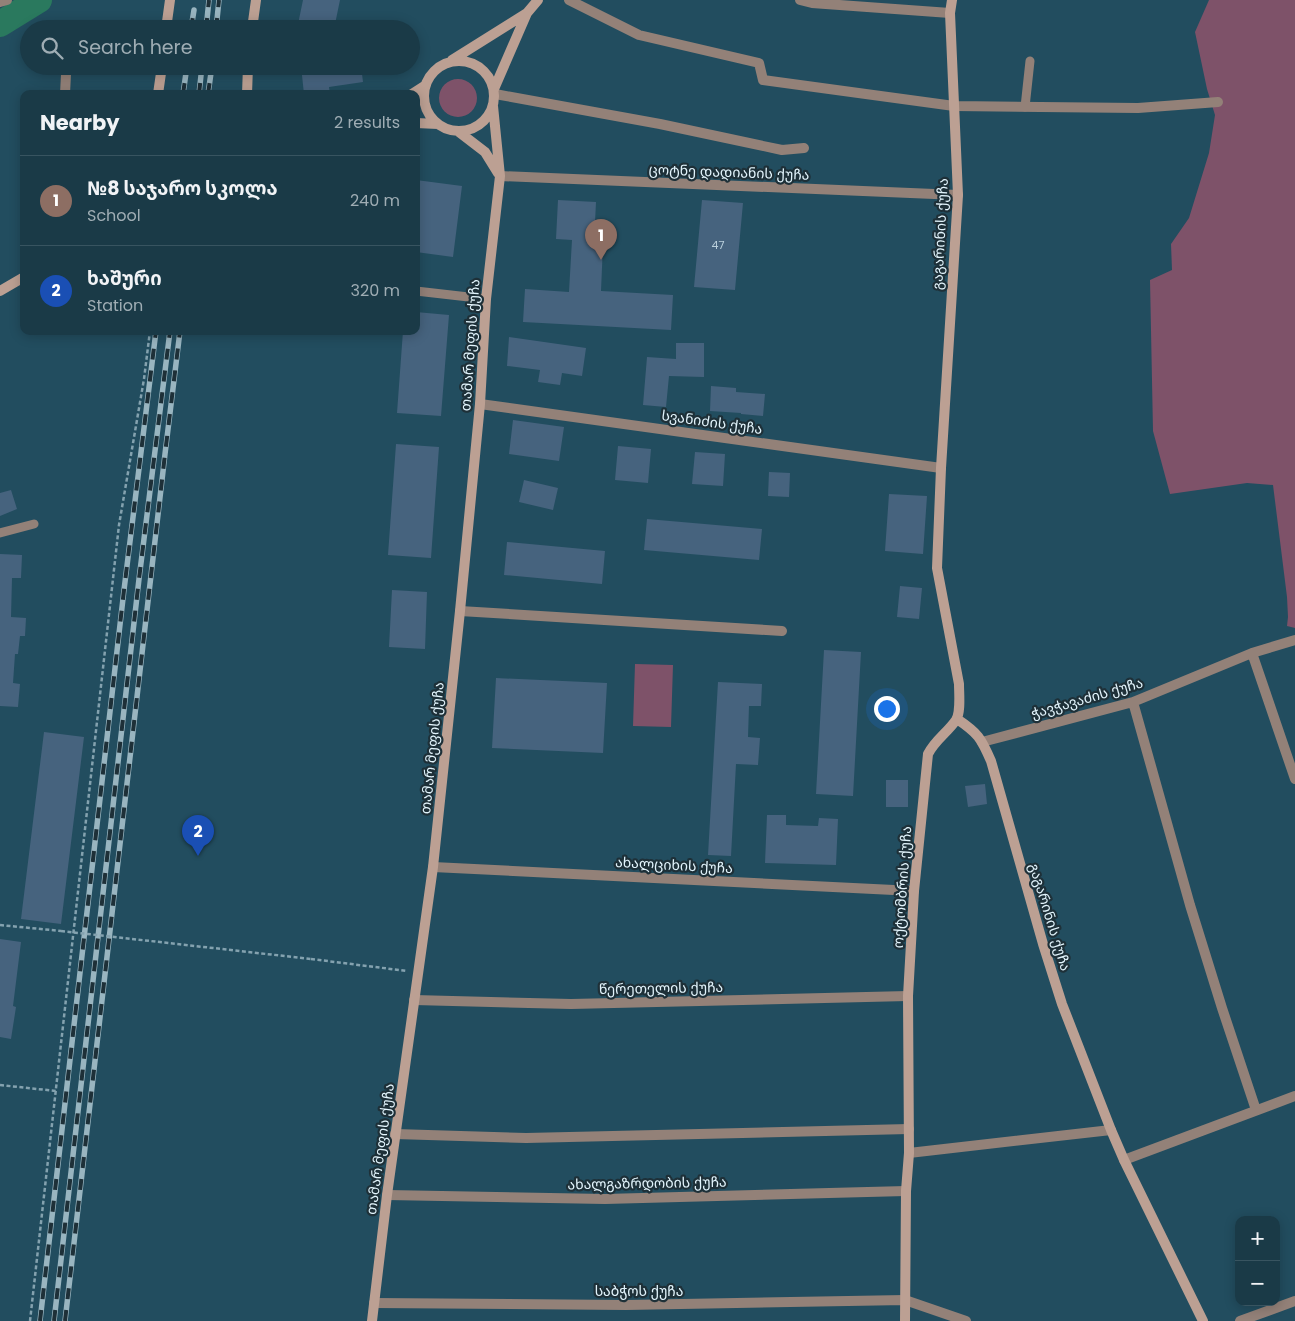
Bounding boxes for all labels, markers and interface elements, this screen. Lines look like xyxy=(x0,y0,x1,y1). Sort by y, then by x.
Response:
search box xyxy=(20,20,420,75)
icon: search xyxy=(38,34,66,62)
text: Search here xyxy=(78,34,192,61)
text: Nearby xyxy=(40,108,120,137)
text: 2 results xyxy=(334,111,400,134)
street label: ცოტნე დადიანის ქუჩა xyxy=(648,159,810,185)
text: №8 საჯარო სკოლა xyxy=(87,175,278,202)
street label: გაგარინის ქუჩა xyxy=(927,178,953,290)
text: 1 xyxy=(53,189,59,212)
text: 240 m xyxy=(350,189,400,212)
text: School xyxy=(87,204,141,227)
pin: 1 xyxy=(585,219,617,260)
house number: 47 xyxy=(712,237,724,253)
text: ხაშური xyxy=(87,265,162,292)
street label: თამარ მეფის ქუჩა xyxy=(455,278,485,412)
text: 2 xyxy=(51,279,61,302)
text: 320 m xyxy=(351,279,400,302)
text: Station xyxy=(87,294,143,317)
street label: სვანიძის ქუჩა xyxy=(660,405,764,439)
street label: ჭავჭავაძის ქუჩა xyxy=(1029,672,1145,724)
street label: თამარ მეფის ქუჩა xyxy=(415,681,449,815)
your location xyxy=(874,696,900,722)
pin: 2 xyxy=(182,815,214,856)
street label: ოქტომბრის ქუჩა xyxy=(888,825,916,949)
street label: ახალციხის ქუჩა xyxy=(615,852,733,878)
street label: გაგარინის ქუჩა xyxy=(1024,861,1076,973)
street label: წერეთელის ქუჩა xyxy=(599,977,723,999)
street label: თამარ მეფის ქუჩა xyxy=(361,1082,399,1216)
street label: ახალგაზრდობის ქუჩა xyxy=(567,1172,727,1194)
map controls xyxy=(1235,1216,1280,1306)
button: + xyxy=(1235,1216,1280,1261)
button: − xyxy=(1235,1261,1280,1306)
street label: საბჭოს ქუჩა xyxy=(595,1281,683,1301)

